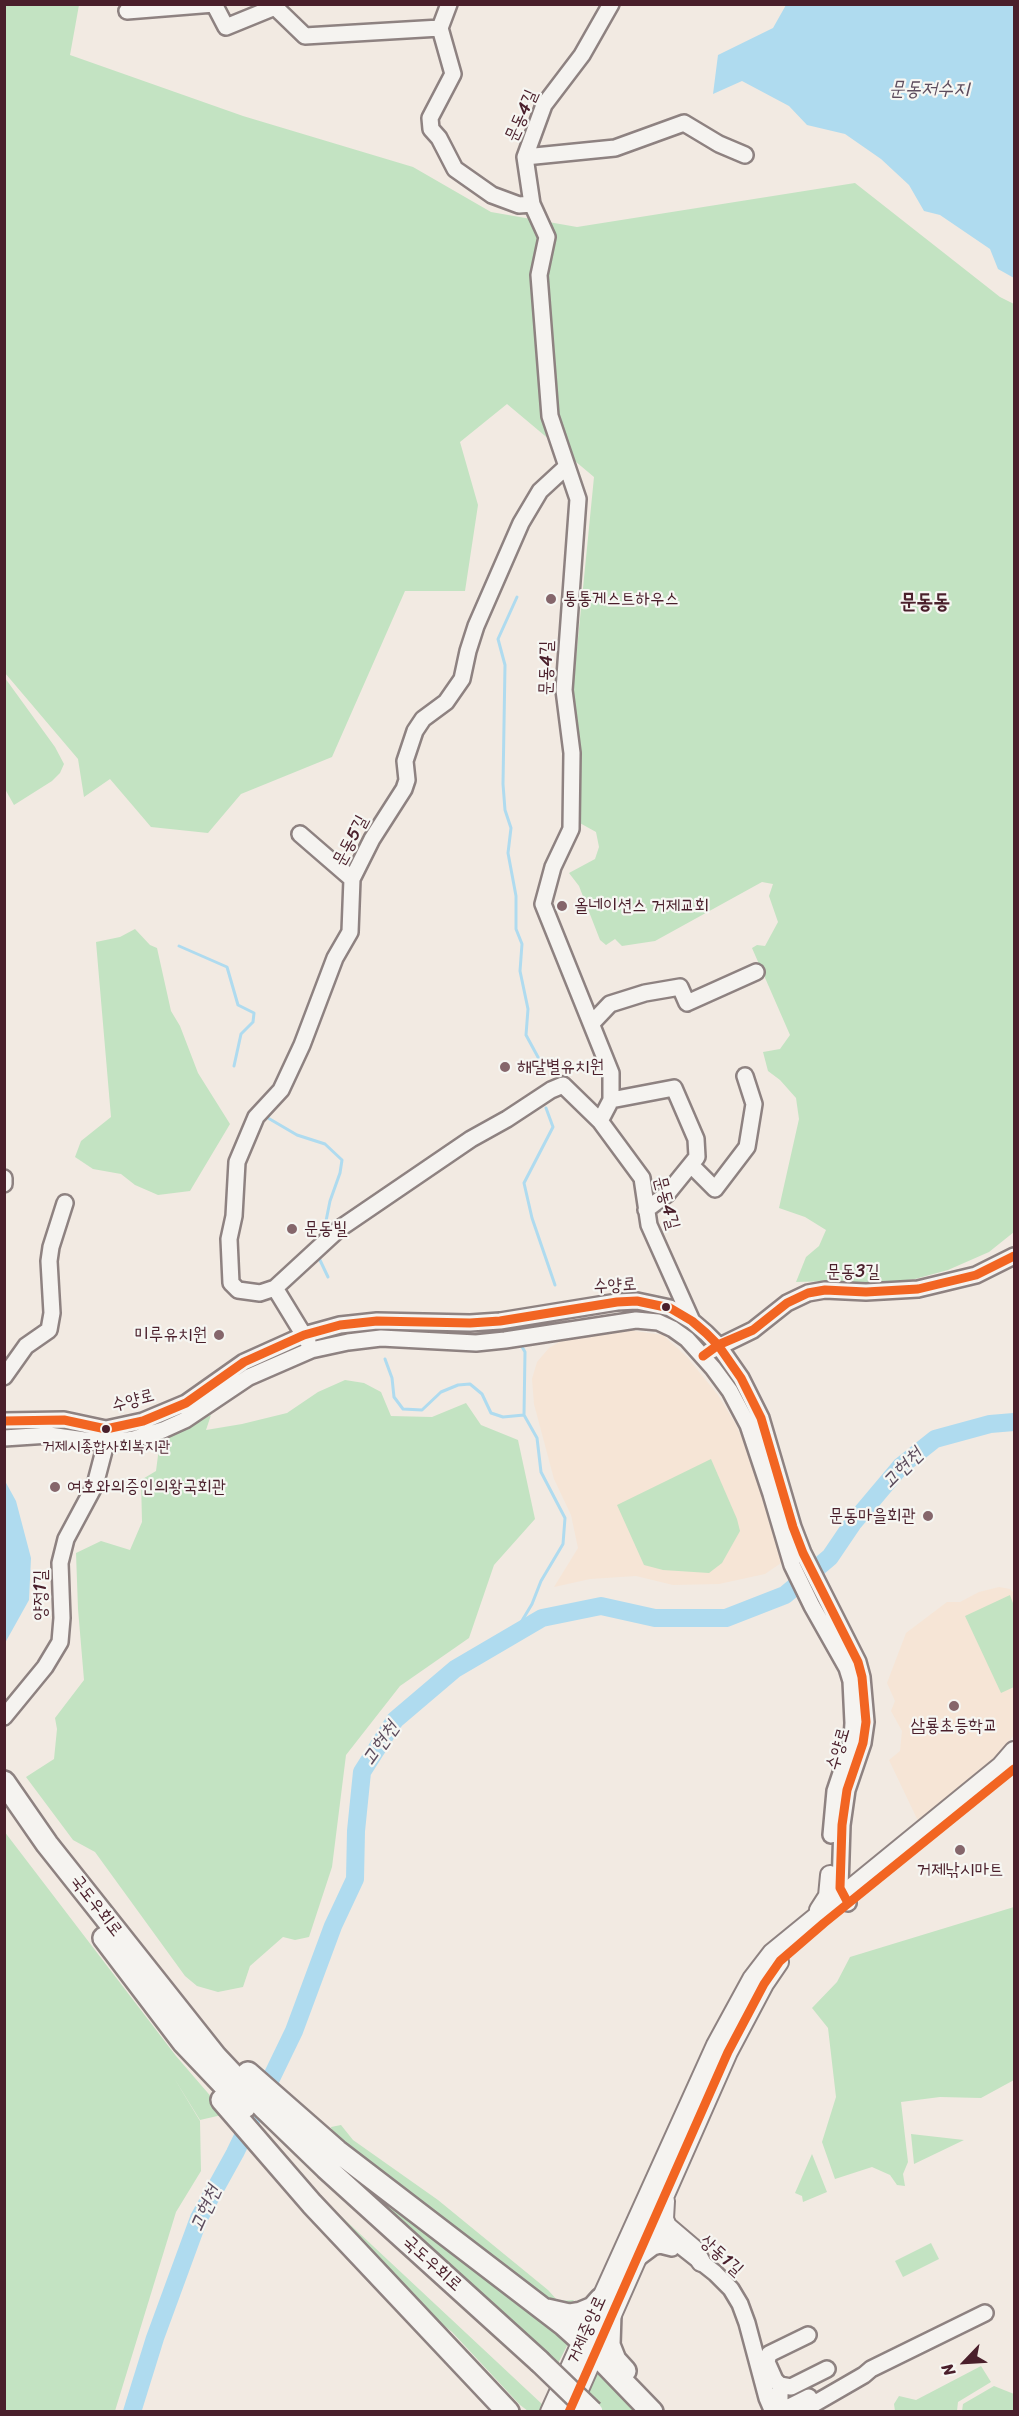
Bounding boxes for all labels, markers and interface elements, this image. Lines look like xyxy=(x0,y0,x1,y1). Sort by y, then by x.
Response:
water label: 문동저수지 xyxy=(889,78,969,102)
street label: 문동4길 xyxy=(501,87,543,145)
place label: 통통게스트하우스 xyxy=(563,588,679,610)
district label: 문동동 xyxy=(900,590,950,616)
marker: 통통게스트하우스 xyxy=(544,592,558,606)
street label: 문동4길 xyxy=(536,640,558,696)
street label: 문동5길 xyxy=(329,812,373,870)
place label: 올네이션스 거제교회 xyxy=(574,895,709,917)
marker: 올네이션스 거제교회 xyxy=(555,899,569,913)
place label: 해달별유치원 xyxy=(517,1056,604,1078)
marker: 해달별유치원 xyxy=(498,1060,512,1074)
street label: 문동4길 xyxy=(648,1174,684,1232)
place label: 문동빌 xyxy=(304,1218,347,1240)
marker: 문동빌 xyxy=(285,1222,299,1236)
street label: 문동3길 xyxy=(826,1261,880,1283)
street label: 수양로 xyxy=(593,1274,637,1298)
unlabelled marker xyxy=(660,1301,672,1313)
place label: 미루유치원 xyxy=(135,1324,207,1346)
marker: 미루유치원 xyxy=(212,1328,226,1342)
street label: 수양로 xyxy=(109,1385,157,1417)
marker: 거제시종합사회복지관 xyxy=(100,1423,112,1435)
place label: 거제시종합사회복지관 xyxy=(42,1437,170,1457)
water label: 고현천 xyxy=(877,1443,929,1495)
place label: 여호와의증인의왕국회관 xyxy=(67,1476,226,1498)
marker: 여호와의증인의왕국회관 xyxy=(48,1480,62,1494)
place label: 문동마을회관 xyxy=(829,1505,916,1527)
marker: 문동마을회관 xyxy=(921,1509,935,1523)
street label: 양정1길 xyxy=(30,1569,52,1621)
marker: 삼룡초등학교 xyxy=(947,1699,961,1713)
place label: 삼룡초등학교 xyxy=(911,1715,997,1737)
water label: 고현천 xyxy=(357,1717,405,1771)
street label: 수양로 xyxy=(823,1725,855,1773)
marker: 거제낚시마트 xyxy=(953,1843,967,1857)
place label: 거제낚시마트 xyxy=(917,1859,1003,1881)
street label: 국도우회로 xyxy=(65,1871,127,1941)
water label: 고현천 xyxy=(185,2182,227,2236)
street label: 상동1길 xyxy=(695,2231,747,2281)
street label: 국도우회로 xyxy=(398,2232,466,2296)
street label: 거제중앙로 xyxy=(562,2293,612,2367)
north arrow xyxy=(935,2332,995,2392)
text: N xyxy=(933,2359,964,2381)

